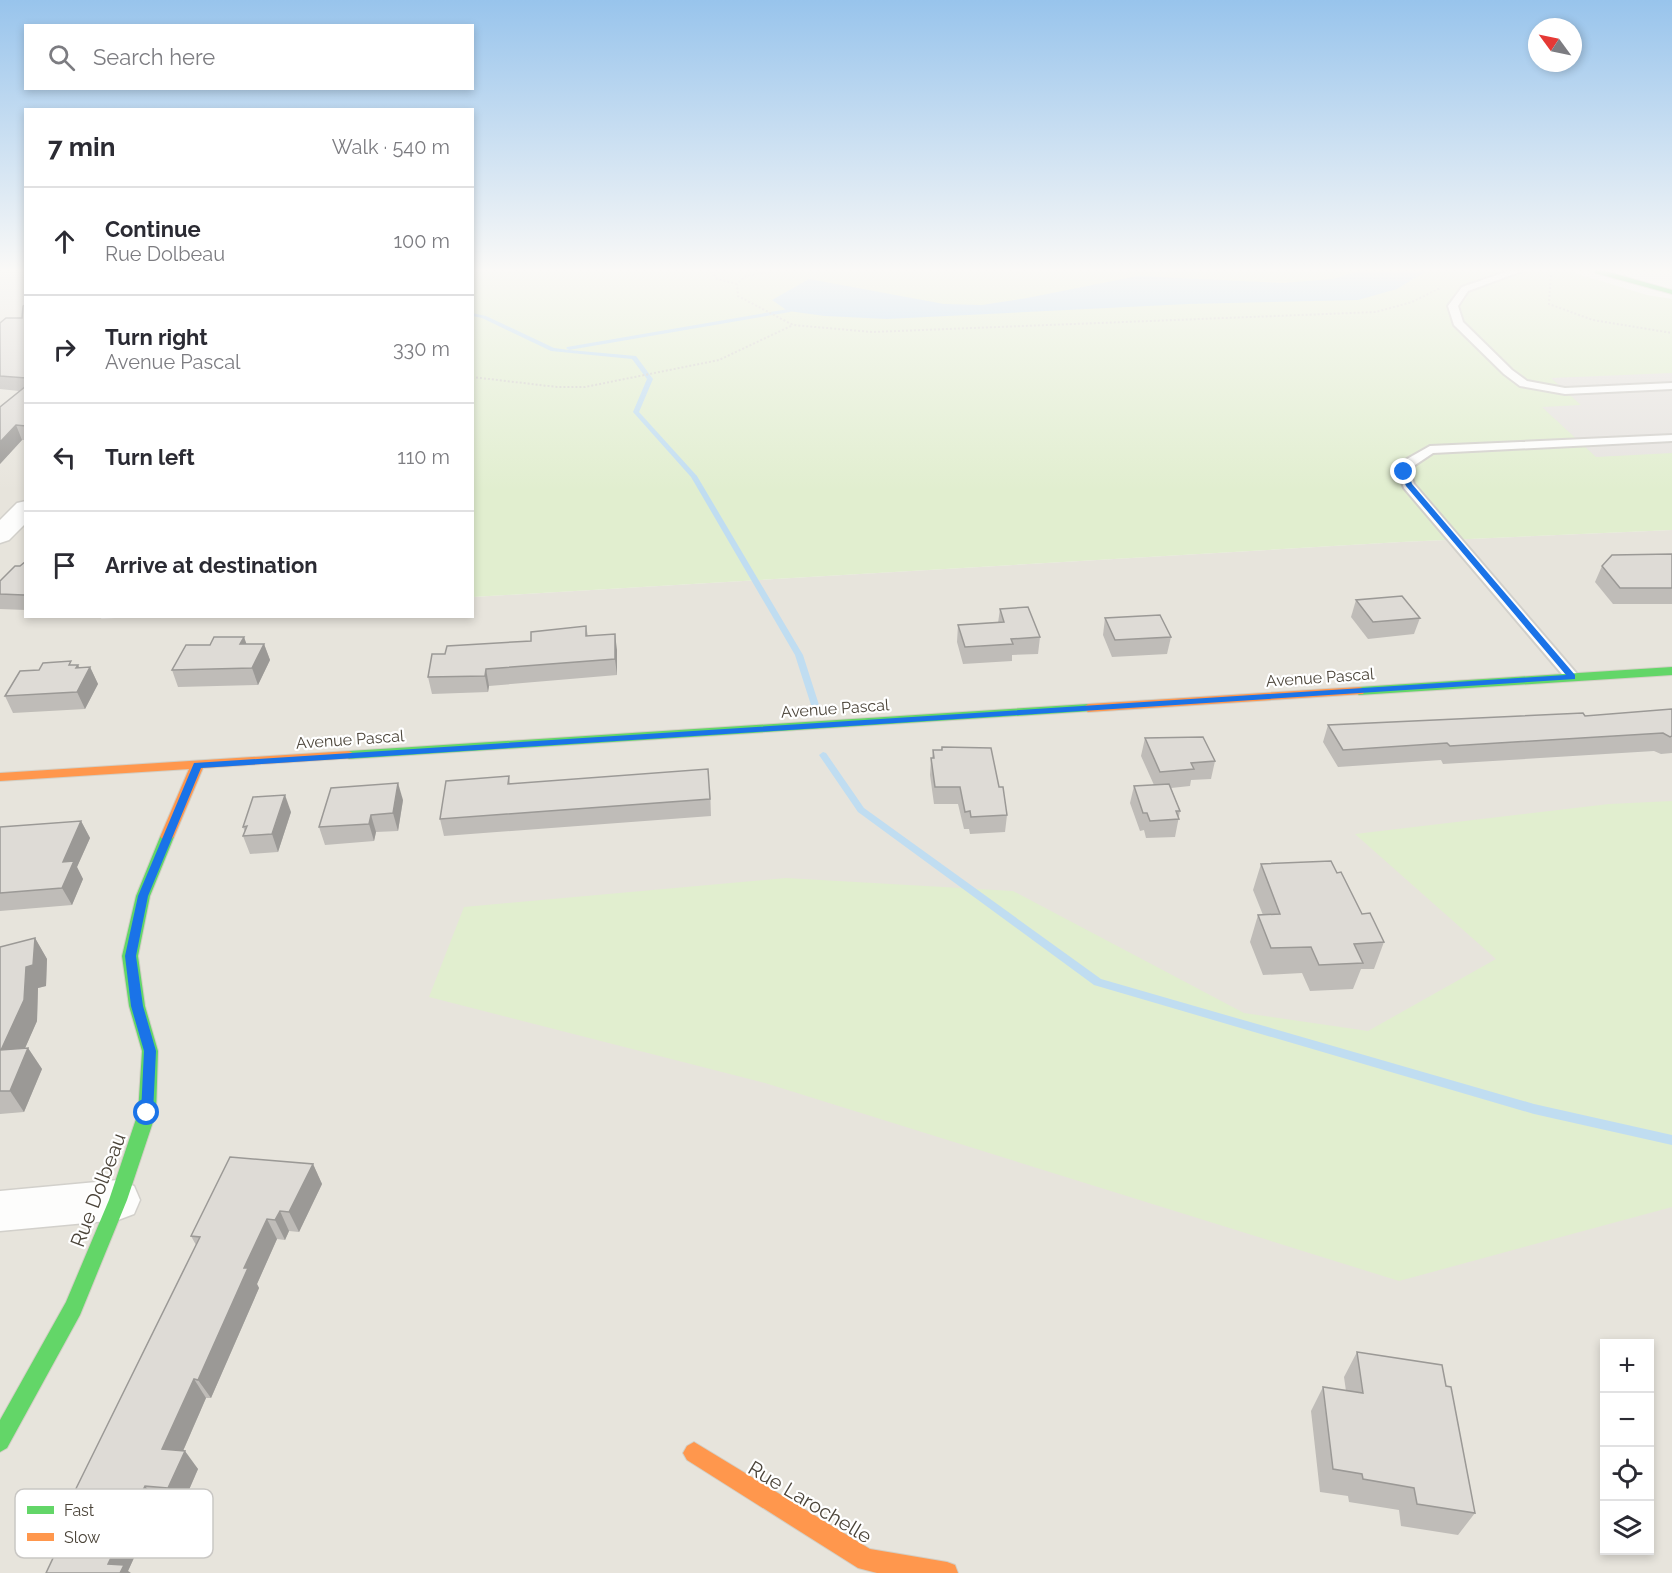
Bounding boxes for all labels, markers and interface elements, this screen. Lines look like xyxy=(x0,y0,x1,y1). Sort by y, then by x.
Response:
north arrow xyxy=(1528,18,1582,72)
search box xyxy=(24,24,474,90)
icon: search xyxy=(45,41,78,74)
text: Search here xyxy=(93,44,215,70)
text: 7 min xyxy=(48,132,115,162)
text: Walk · 540 m xyxy=(332,135,450,159)
text: Continue xyxy=(105,216,201,242)
icon: ahead xyxy=(48,225,81,258)
text: 100 m xyxy=(393,229,450,253)
text: Rue Dolbeau xyxy=(105,242,225,266)
text: Turn right xyxy=(105,324,208,350)
icon: right xyxy=(48,333,81,366)
text: 330 m xyxy=(393,337,450,361)
text: Avenue Pascal xyxy=(105,350,241,374)
icon: left xyxy=(48,441,81,474)
text: Turn left xyxy=(105,444,195,470)
text: 110 m xyxy=(397,445,450,469)
route end xyxy=(1390,458,1416,484)
icon: arrive xyxy=(48,549,81,582)
text: Arrive at destination xyxy=(105,552,318,578)
street label: Avenue Pascal xyxy=(1265,664,1375,691)
street label: Avenue Pascal xyxy=(780,695,890,722)
street label: Avenue Pascal xyxy=(295,726,405,753)
route start xyxy=(133,1099,159,1125)
street label: Rue Dolbeau xyxy=(65,1130,131,1250)
map controls xyxy=(1600,1339,1654,1555)
button: + xyxy=(1600,1339,1654,1393)
button: − xyxy=(1600,1393,1654,1447)
button: locate xyxy=(1600,1447,1654,1501)
street label: Rue Larochelle xyxy=(744,1456,876,1548)
legend xyxy=(15,1489,213,1558)
text: Fast xyxy=(64,1501,95,1520)
button: layers xyxy=(1600,1501,1654,1555)
text: Slow xyxy=(64,1528,100,1547)

